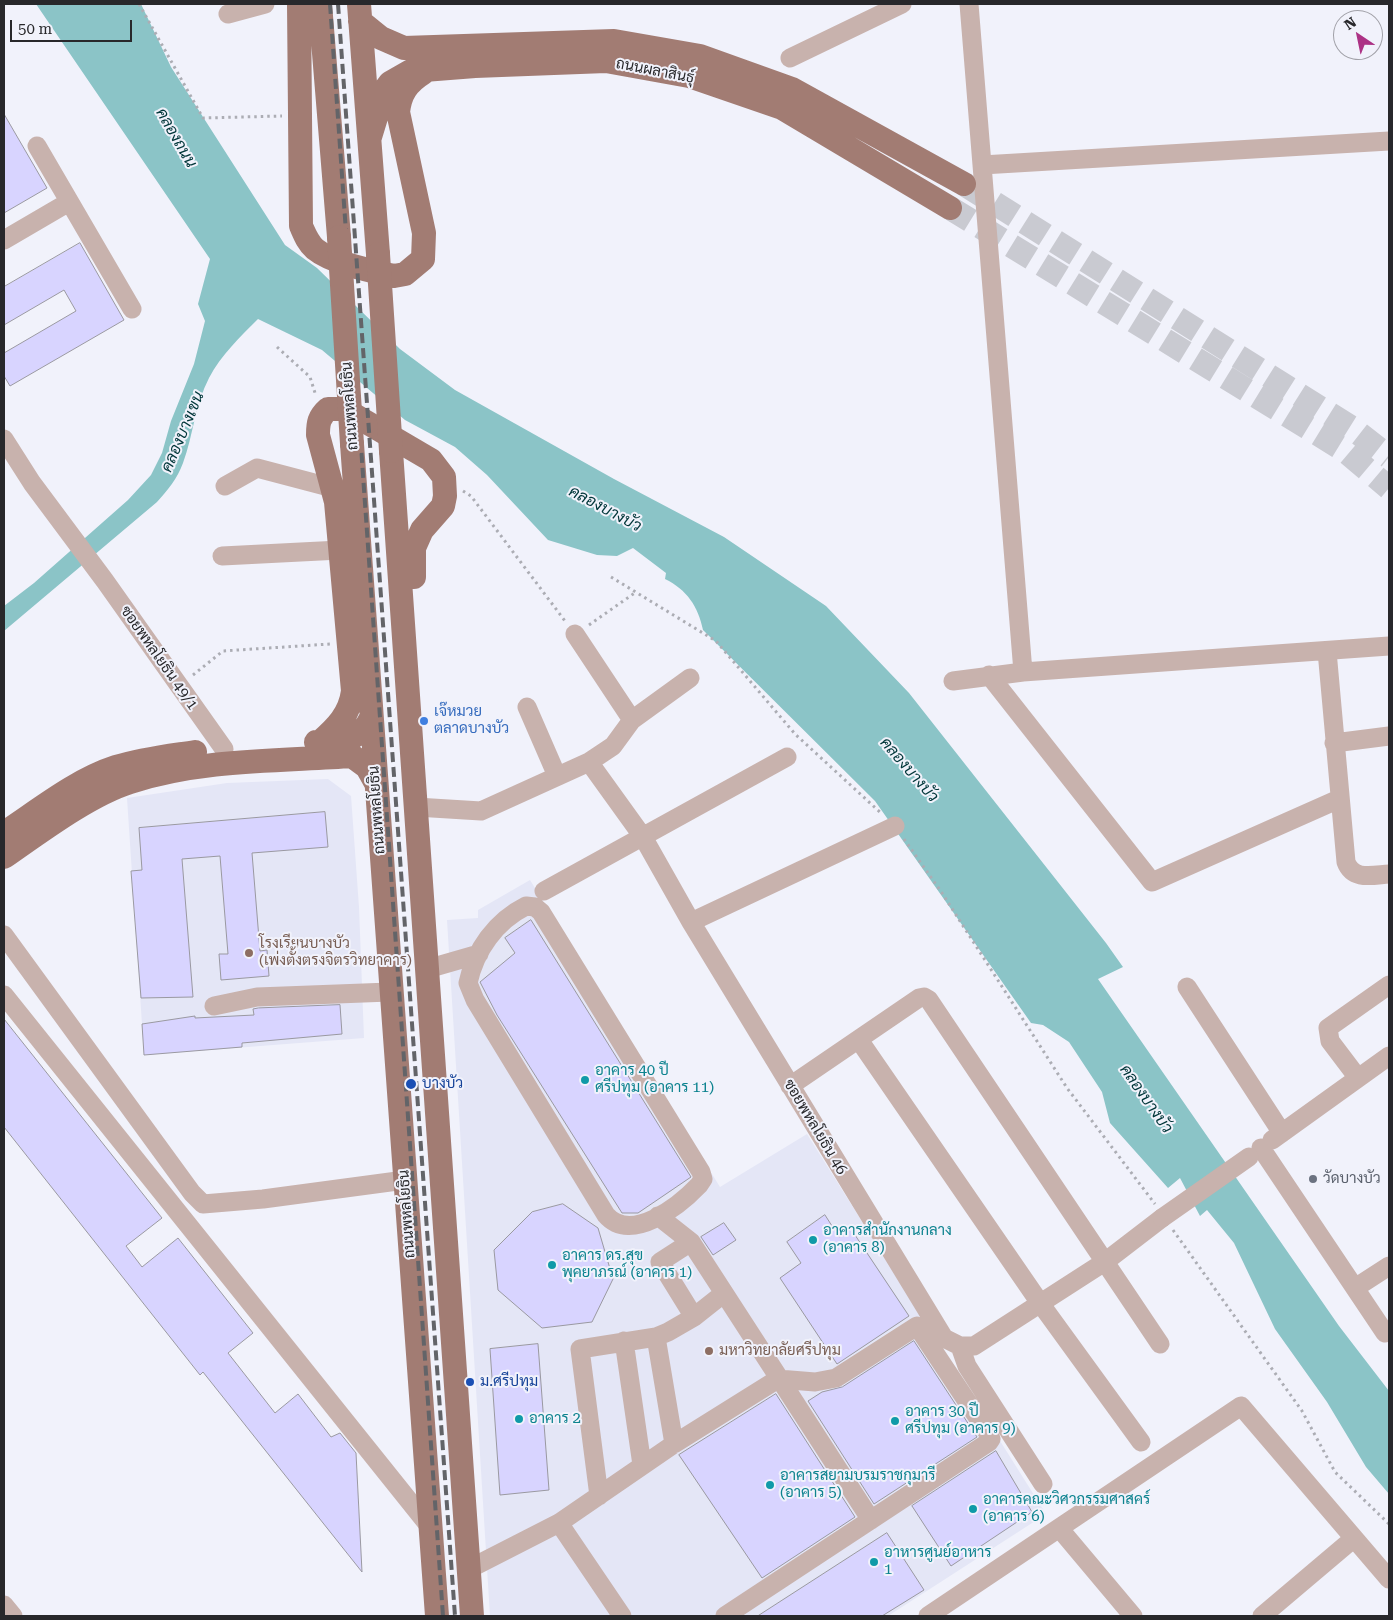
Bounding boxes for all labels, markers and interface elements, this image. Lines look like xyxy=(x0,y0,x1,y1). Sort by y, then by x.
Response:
scale bar xyxy=(12,10,135,42)
north arrow xyxy=(1333,10,1383,60)
text: N xyxy=(1341,14,1359,33)
text: 50 m xyxy=(18,20,52,38)
street label: ถนนผลาสินธุ์ xyxy=(614,55,696,87)
water label: คลองถนน xyxy=(151,105,201,171)
street label: ถนนพหลโยธิน xyxy=(338,361,362,451)
water label: คลองบางเขน xyxy=(157,389,209,475)
water label: คลองบางบัว xyxy=(565,482,645,536)
street label: ซอยพหลโยธิน 49/1 xyxy=(116,602,202,714)
place label: เจ๊หมวย ตลาดบางบัว xyxy=(434,703,509,738)
marker: เจ๊หมวย ตลาดบางบัว xyxy=(418,715,430,727)
water label: คลองบางบัว xyxy=(876,734,942,806)
street label: ถนนพหลโยธิน xyxy=(365,765,389,855)
place label: โรงเรียนบางบัว (เพ่งตั้งตรงจิตรวิทยาคาร) xyxy=(259,935,412,970)
marker: โรงเรียนบางบัว (เพ่งตั้งตรงจิตรวิทยาคาร) xyxy=(243,947,255,959)
water label: คลองบางบัว xyxy=(1115,1061,1177,1137)
place label: อาคาร 40 ปี ศรีปทุม (อาคาร 11) xyxy=(595,1062,714,1097)
marker: อาคาร 40 ปี ศรีปทุม (อาคาร 11) xyxy=(579,1074,591,1086)
place label: บางบัว xyxy=(422,1075,463,1093)
street label: ซอยพหลโยธิน 46 xyxy=(779,1076,851,1178)
marker: บางบัว xyxy=(404,1077,418,1091)
street label: ถนนพหลโยธิน xyxy=(395,1169,419,1259)
place label: วัดบางบัว xyxy=(1323,1170,1381,1188)
marker: วัดบางบัว xyxy=(1307,1173,1319,1185)
place label: อาคารสำนักงานกลาง (อาคาร 8) xyxy=(823,1222,952,1257)
marker: อาคารสำนักงานกลาง (อาคาร 8) xyxy=(807,1234,819,1246)
place label: อาคาร ดร.สุข พุคยาภรณ์ (อาคาร 1) xyxy=(562,1247,692,1282)
marker: อาคาร ดร.สุข พุคยาภรณ์ (อาคาร 1) xyxy=(546,1259,558,1271)
place label: มหาวิทยาลัยศรีปทุม xyxy=(719,1342,841,1360)
marker: มหาวิทยาลัยศรีปทุม xyxy=(703,1345,715,1357)
place label: ม.ศรีปทุม xyxy=(480,1373,538,1391)
marker: ม.ศรีปทุม xyxy=(464,1376,476,1388)
place label: อาคาร 30 ปี ศรีปทุม (อาคาร 9) xyxy=(905,1403,1016,1438)
place label: อาคาร 2 xyxy=(529,1410,581,1428)
marker: อาคาร 2 xyxy=(513,1413,525,1425)
marker: อาคาร 30 ปี ศรีปทุม (อาคาร 9) xyxy=(889,1415,901,1427)
place label: อาคารสยามบรมราชกุมารี (อาคาร 5) xyxy=(780,1467,936,1502)
marker: อาคารสยามบรมราชกุมารี (อาคาร 5) xyxy=(764,1479,776,1491)
place label: อาคารคณะวิศวกรรมศาสคร์ (อาคาร 6) xyxy=(983,1491,1150,1526)
marker: อาคารคณะวิศวกรรมศาสคร์ (อาคาร 6) xyxy=(967,1503,979,1515)
place label: อาหารศูนย์อาหาร 1 xyxy=(884,1544,991,1579)
marker: อาหารศูนย์อาหาร 1 xyxy=(868,1556,880,1568)

